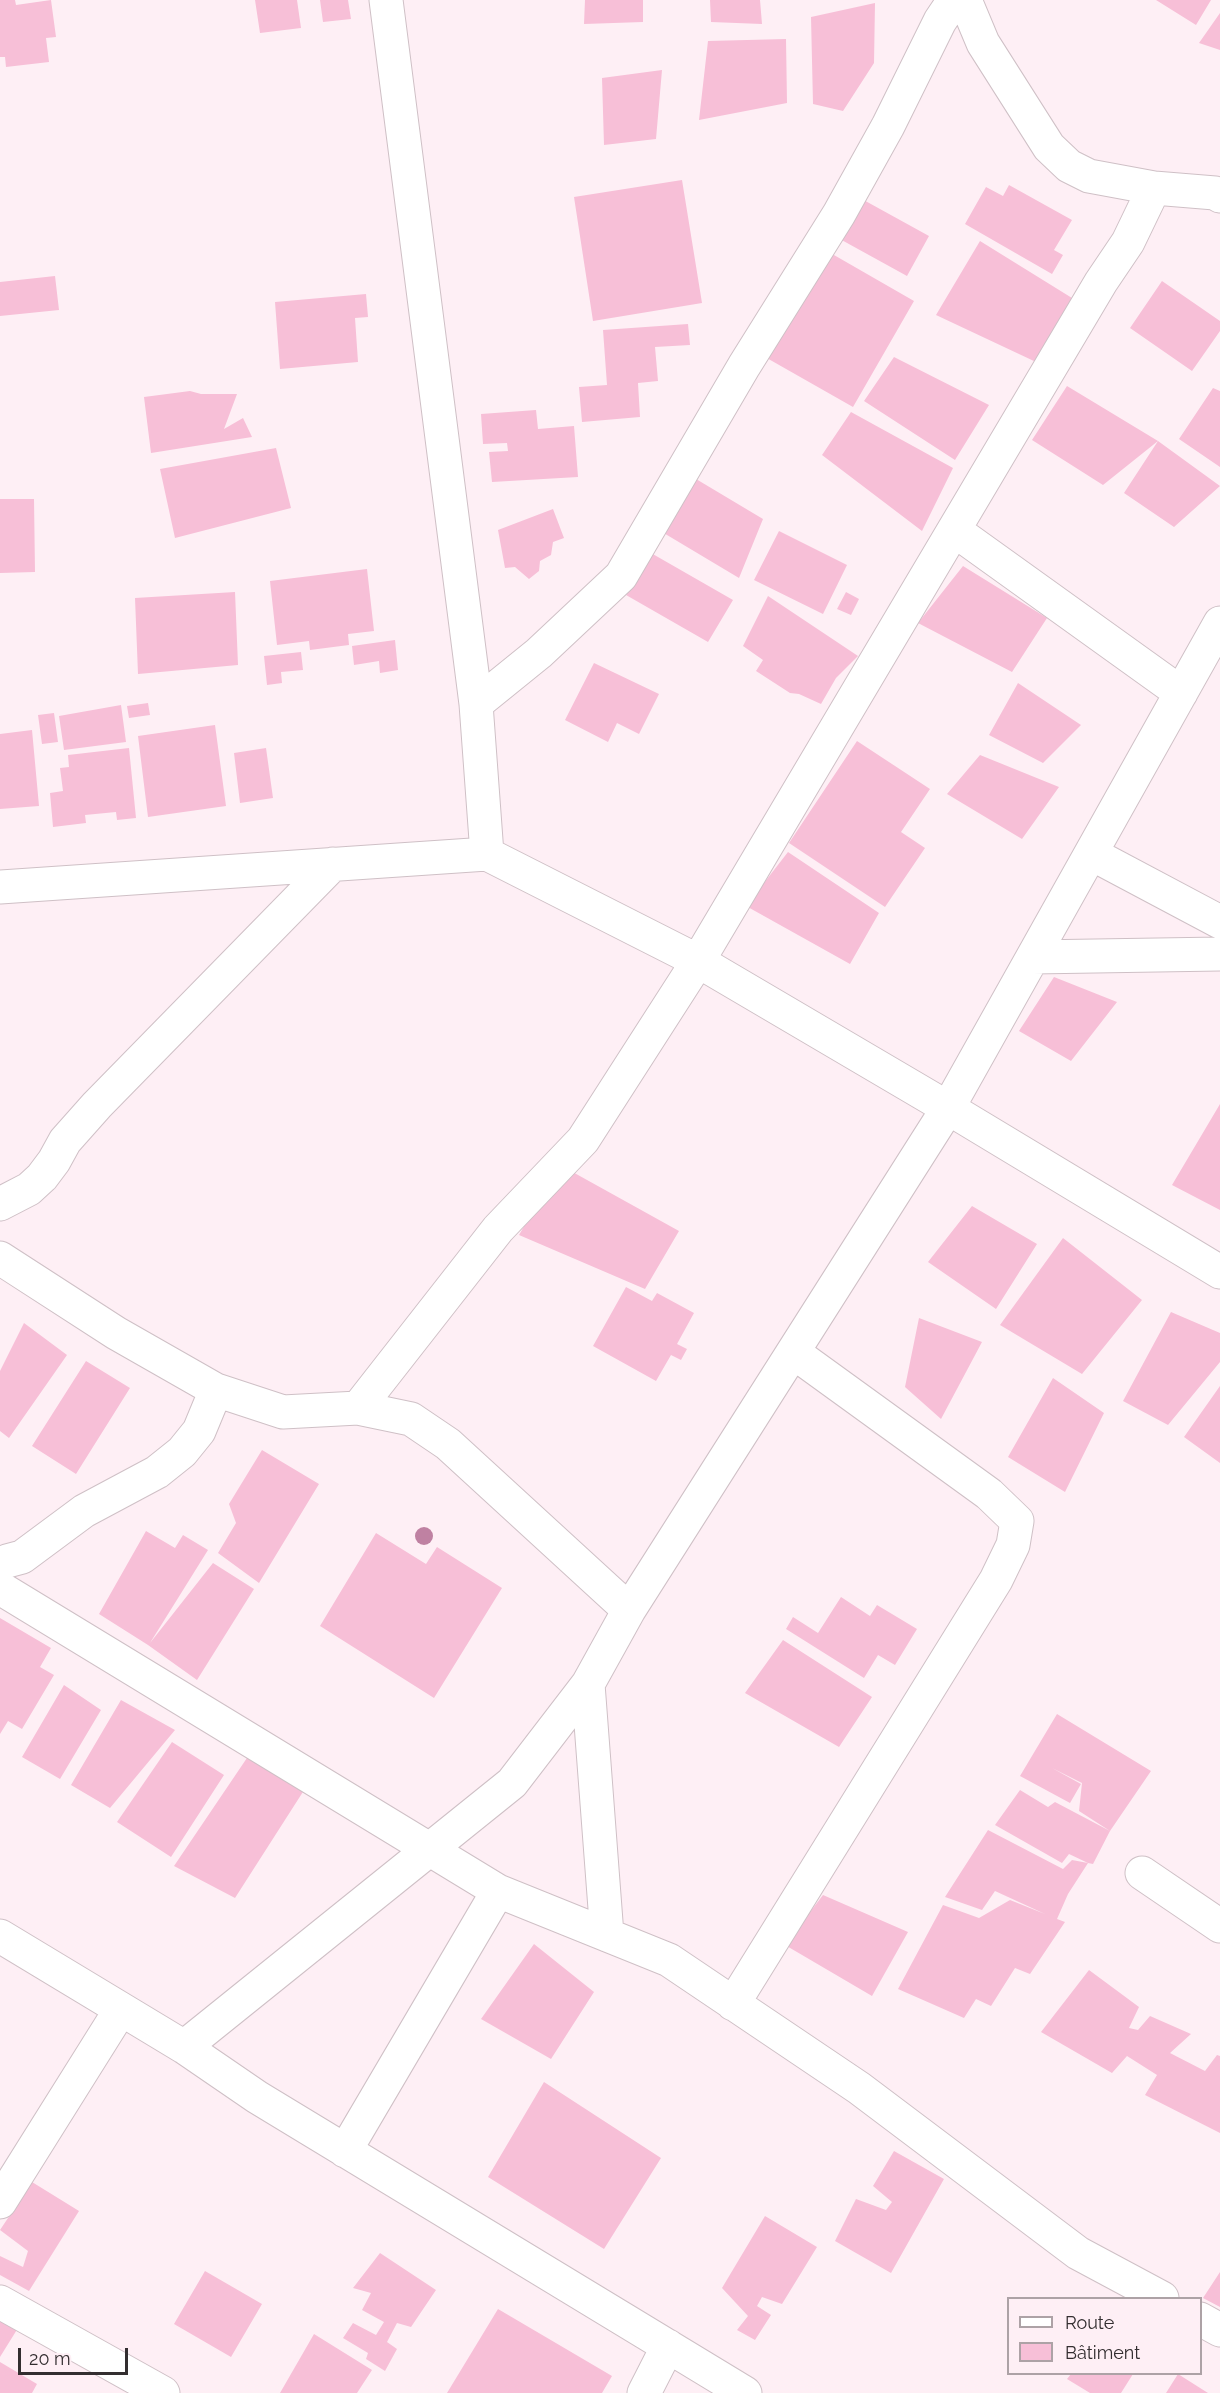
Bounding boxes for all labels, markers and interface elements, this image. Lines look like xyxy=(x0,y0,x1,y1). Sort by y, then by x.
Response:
legend xyxy=(1007,2297,1202,2375)
text: Route xyxy=(1065,2312,1114,2333)
scale bar xyxy=(21,2336,130,2374)
text: Bâtiment xyxy=(1065,2342,1140,2363)
text: 20 m xyxy=(29,2348,71,2369)

